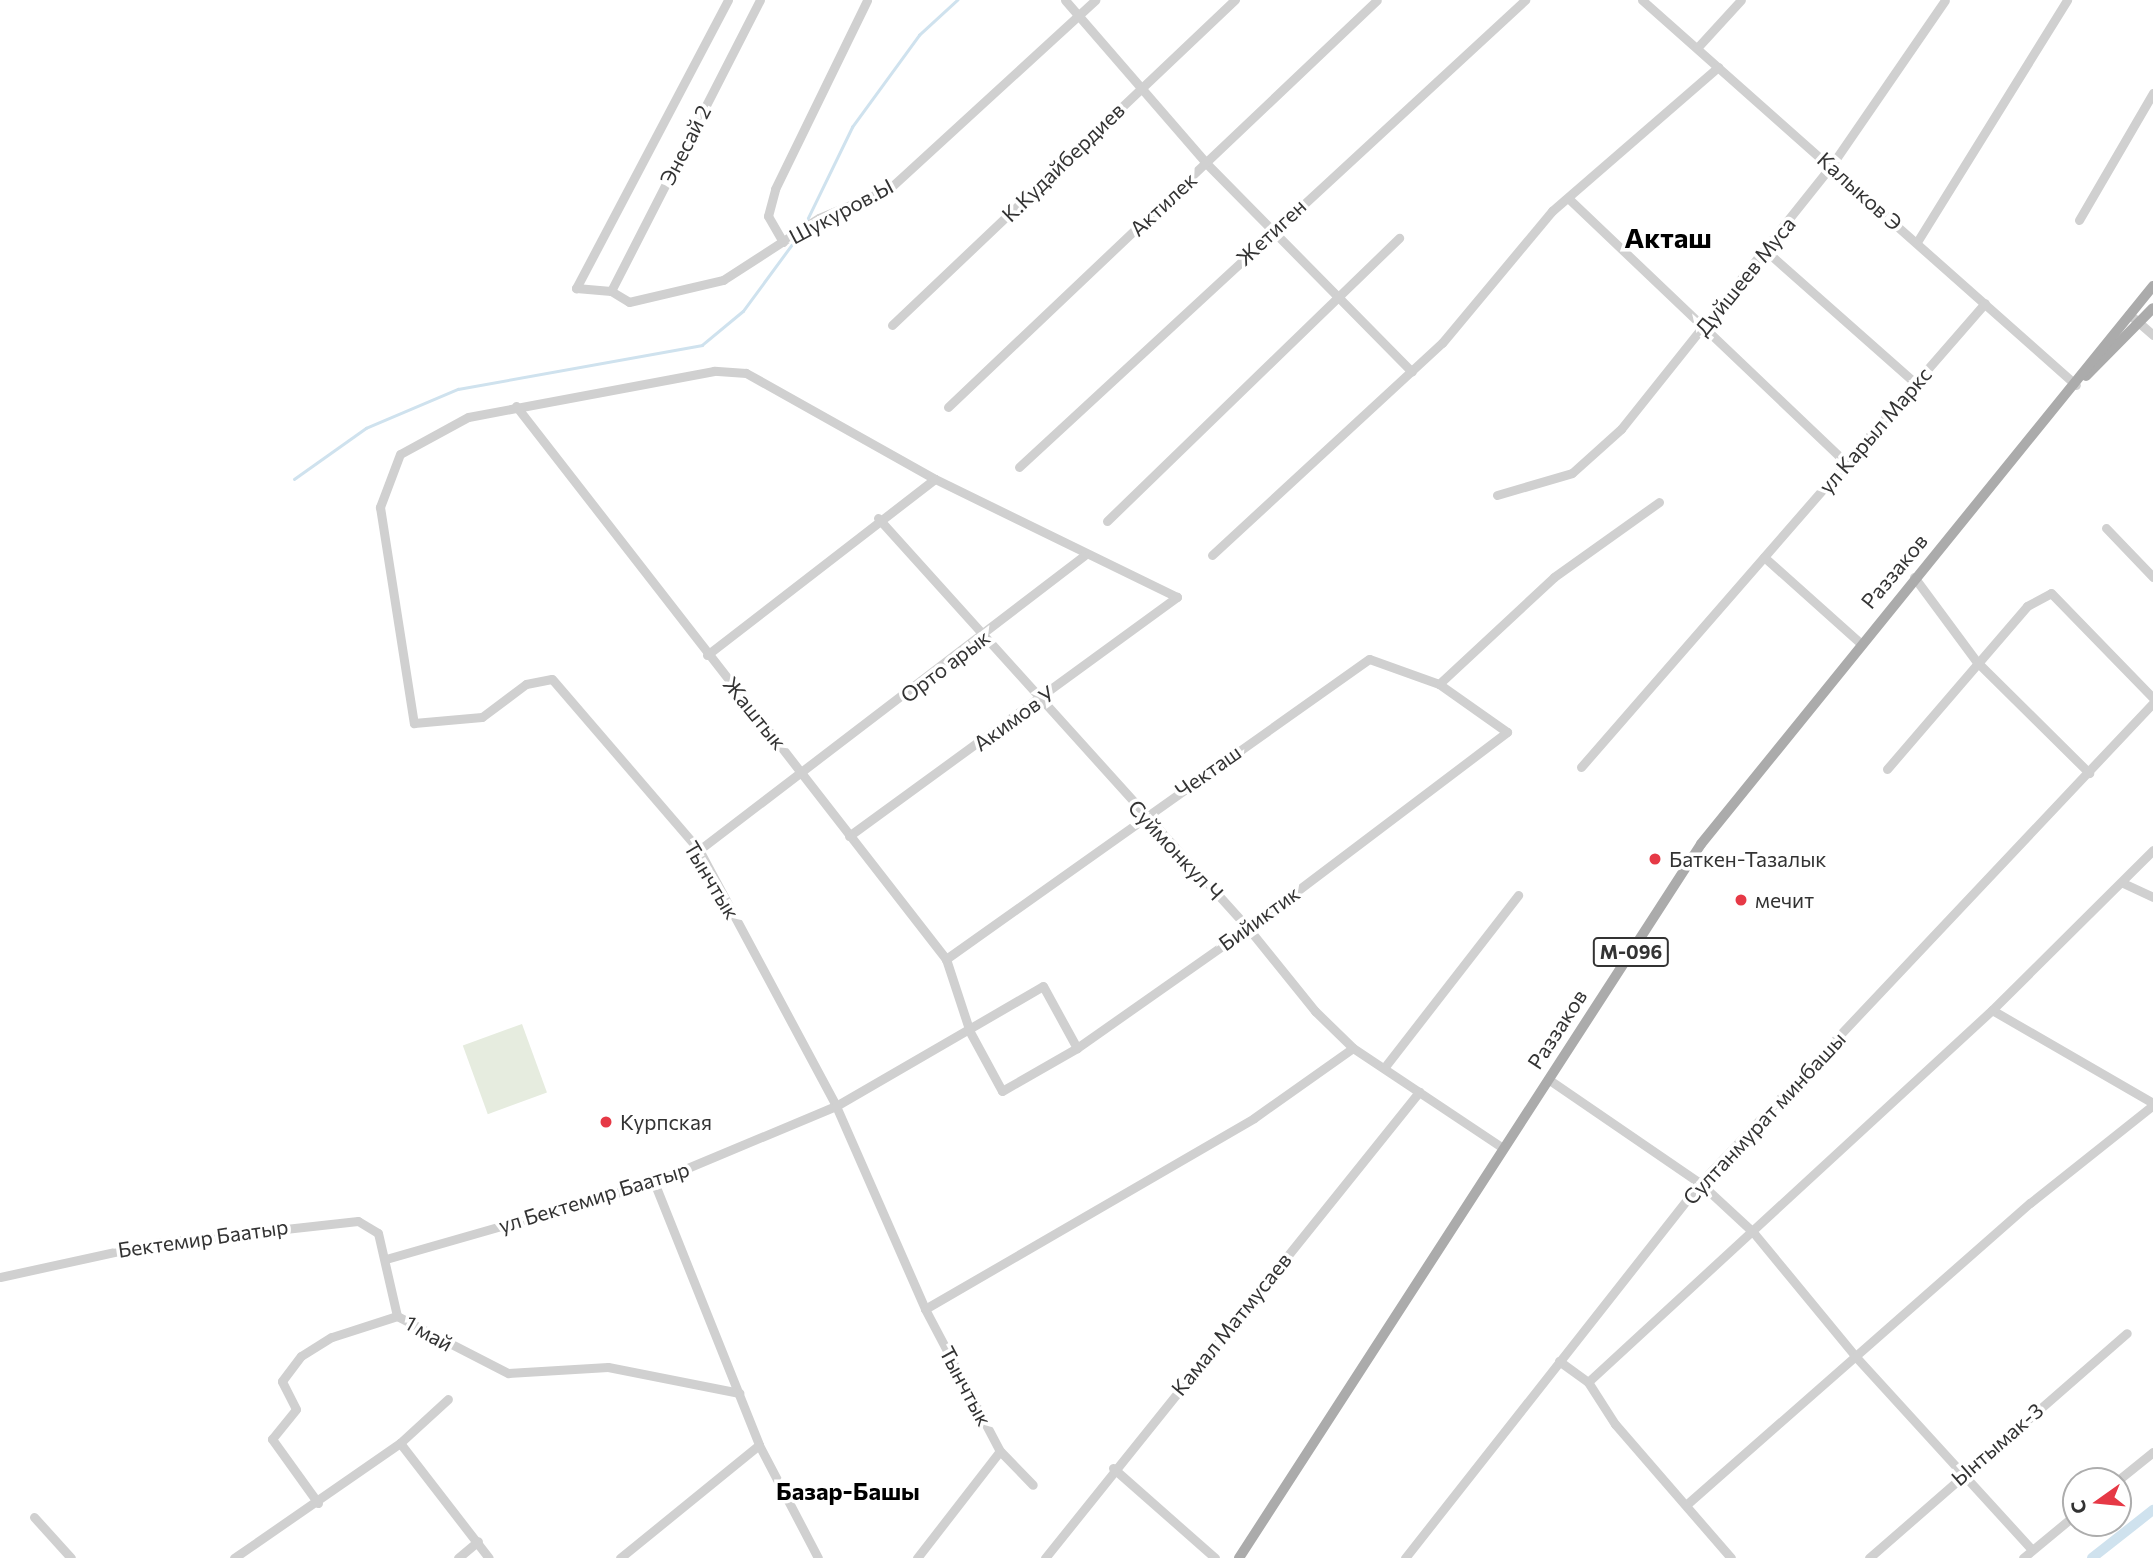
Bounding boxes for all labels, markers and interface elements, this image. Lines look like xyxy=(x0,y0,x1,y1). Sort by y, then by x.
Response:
street label: К.Кудайбердиев xyxy=(997,97,1129,227)
street label: Энесай 2 xyxy=(654,101,716,189)
street label: Калыков Э xyxy=(1812,146,1908,236)
street label: Актилек xyxy=(1124,167,1202,241)
street label: Шукуров.Ы xyxy=(785,173,897,249)
street label: Жетиген xyxy=(1231,193,1311,271)
street label: Дуйшеев Муса xyxy=(1690,212,1800,340)
district label: Акташ xyxy=(1624,220,1712,254)
street label: ул Карыл Маркс xyxy=(1813,362,1937,498)
street label: Раззаков xyxy=(1856,529,1932,613)
street label: Орто арык xyxy=(895,624,995,708)
street label: Жаштык xyxy=(718,672,792,754)
street label: Акимов У xyxy=(968,680,1060,756)
street label: Чекташ xyxy=(1170,739,1246,803)
street label: Суймонкул Ч xyxy=(1123,795,1229,905)
street label: Тынчтык xyxy=(679,836,745,924)
place label: Баткен-Тазалык xyxy=(1669,846,1827,872)
marker: Баткен-Тазалык xyxy=(1647,851,1663,867)
street label: Бийиктик xyxy=(1214,880,1304,956)
place label: мечит xyxy=(1755,887,1814,913)
marker: мечит xyxy=(1733,892,1749,908)
road number: М-096 xyxy=(1592,936,1670,968)
street label: Раззаков xyxy=(1522,985,1592,1073)
street label: Султанмурат минбашы xyxy=(1677,1026,1851,1210)
place label: Курпская xyxy=(620,1109,712,1135)
marker: Курпская xyxy=(598,1114,614,1130)
street label: ул Бектемир Баатыр xyxy=(496,1156,692,1238)
street label: Бектемир Баатыр xyxy=(116,1214,290,1262)
street label: Камал Матмусаев xyxy=(1166,1248,1296,1400)
street label: 1 май xyxy=(401,1310,457,1356)
street label: Тынчтык xyxy=(935,1342,997,1430)
street label: Ынтымак-3 xyxy=(1946,1397,2048,1491)
north arrow xyxy=(2062,1467,2132,1537)
district label: Базар-Башы xyxy=(776,1477,920,1505)
text: С xyxy=(2065,1498,2091,1516)

